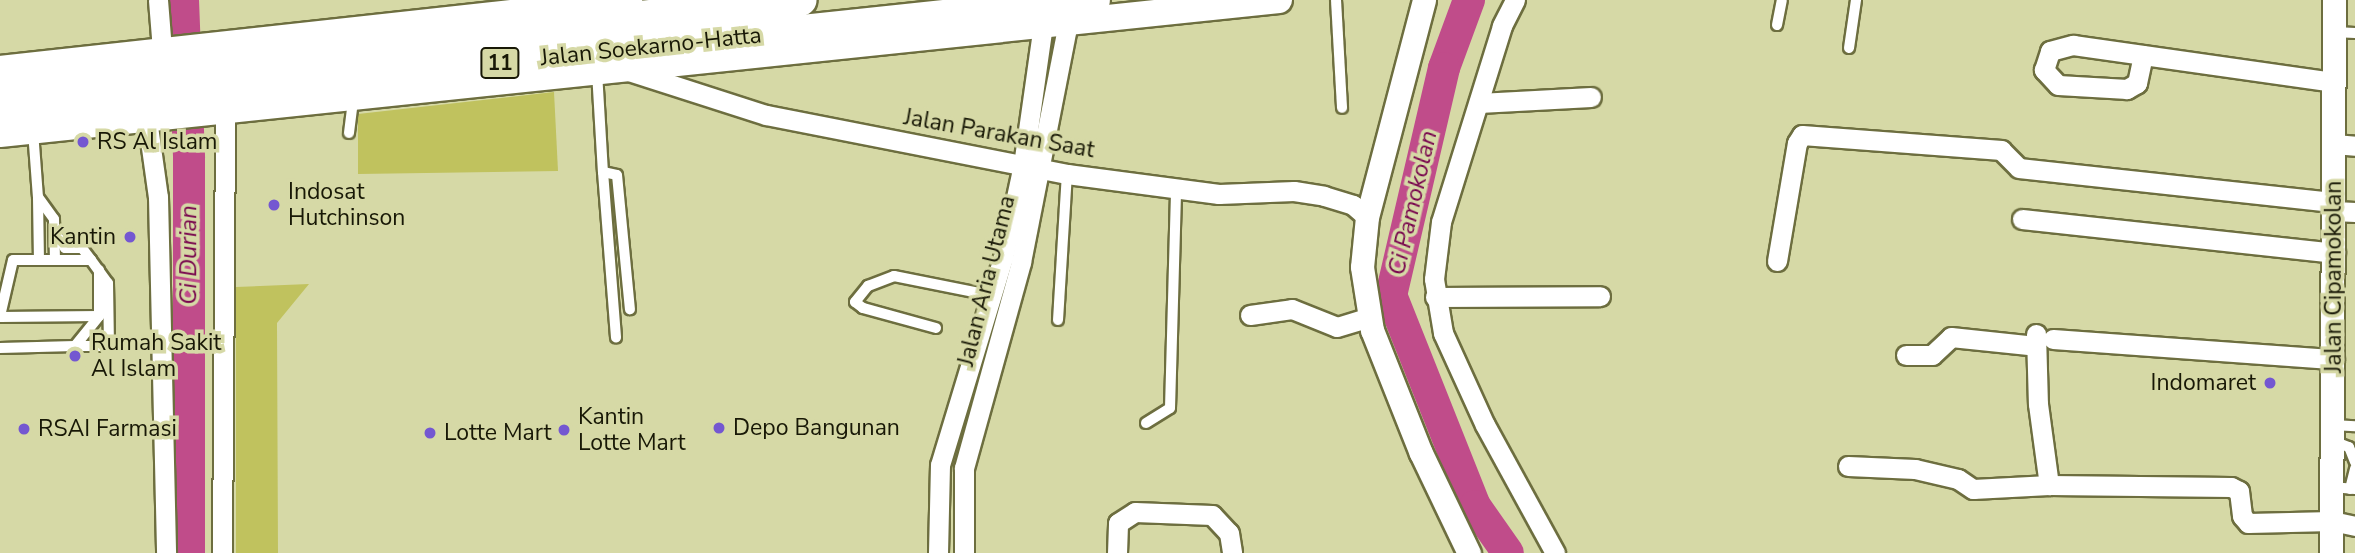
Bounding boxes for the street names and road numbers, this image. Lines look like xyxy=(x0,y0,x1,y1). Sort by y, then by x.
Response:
street label: Jalan Soekarno-Hatta xyxy=(539,22,763,72)
road number: 11 xyxy=(479,46,521,80)
street label: Jalan Parakan Saat xyxy=(901,104,1097,164)
street label: Jalan Cipamokolan xyxy=(2320,181,2348,373)
street label: Jalan Aria Utama xyxy=(952,193,1022,369)

